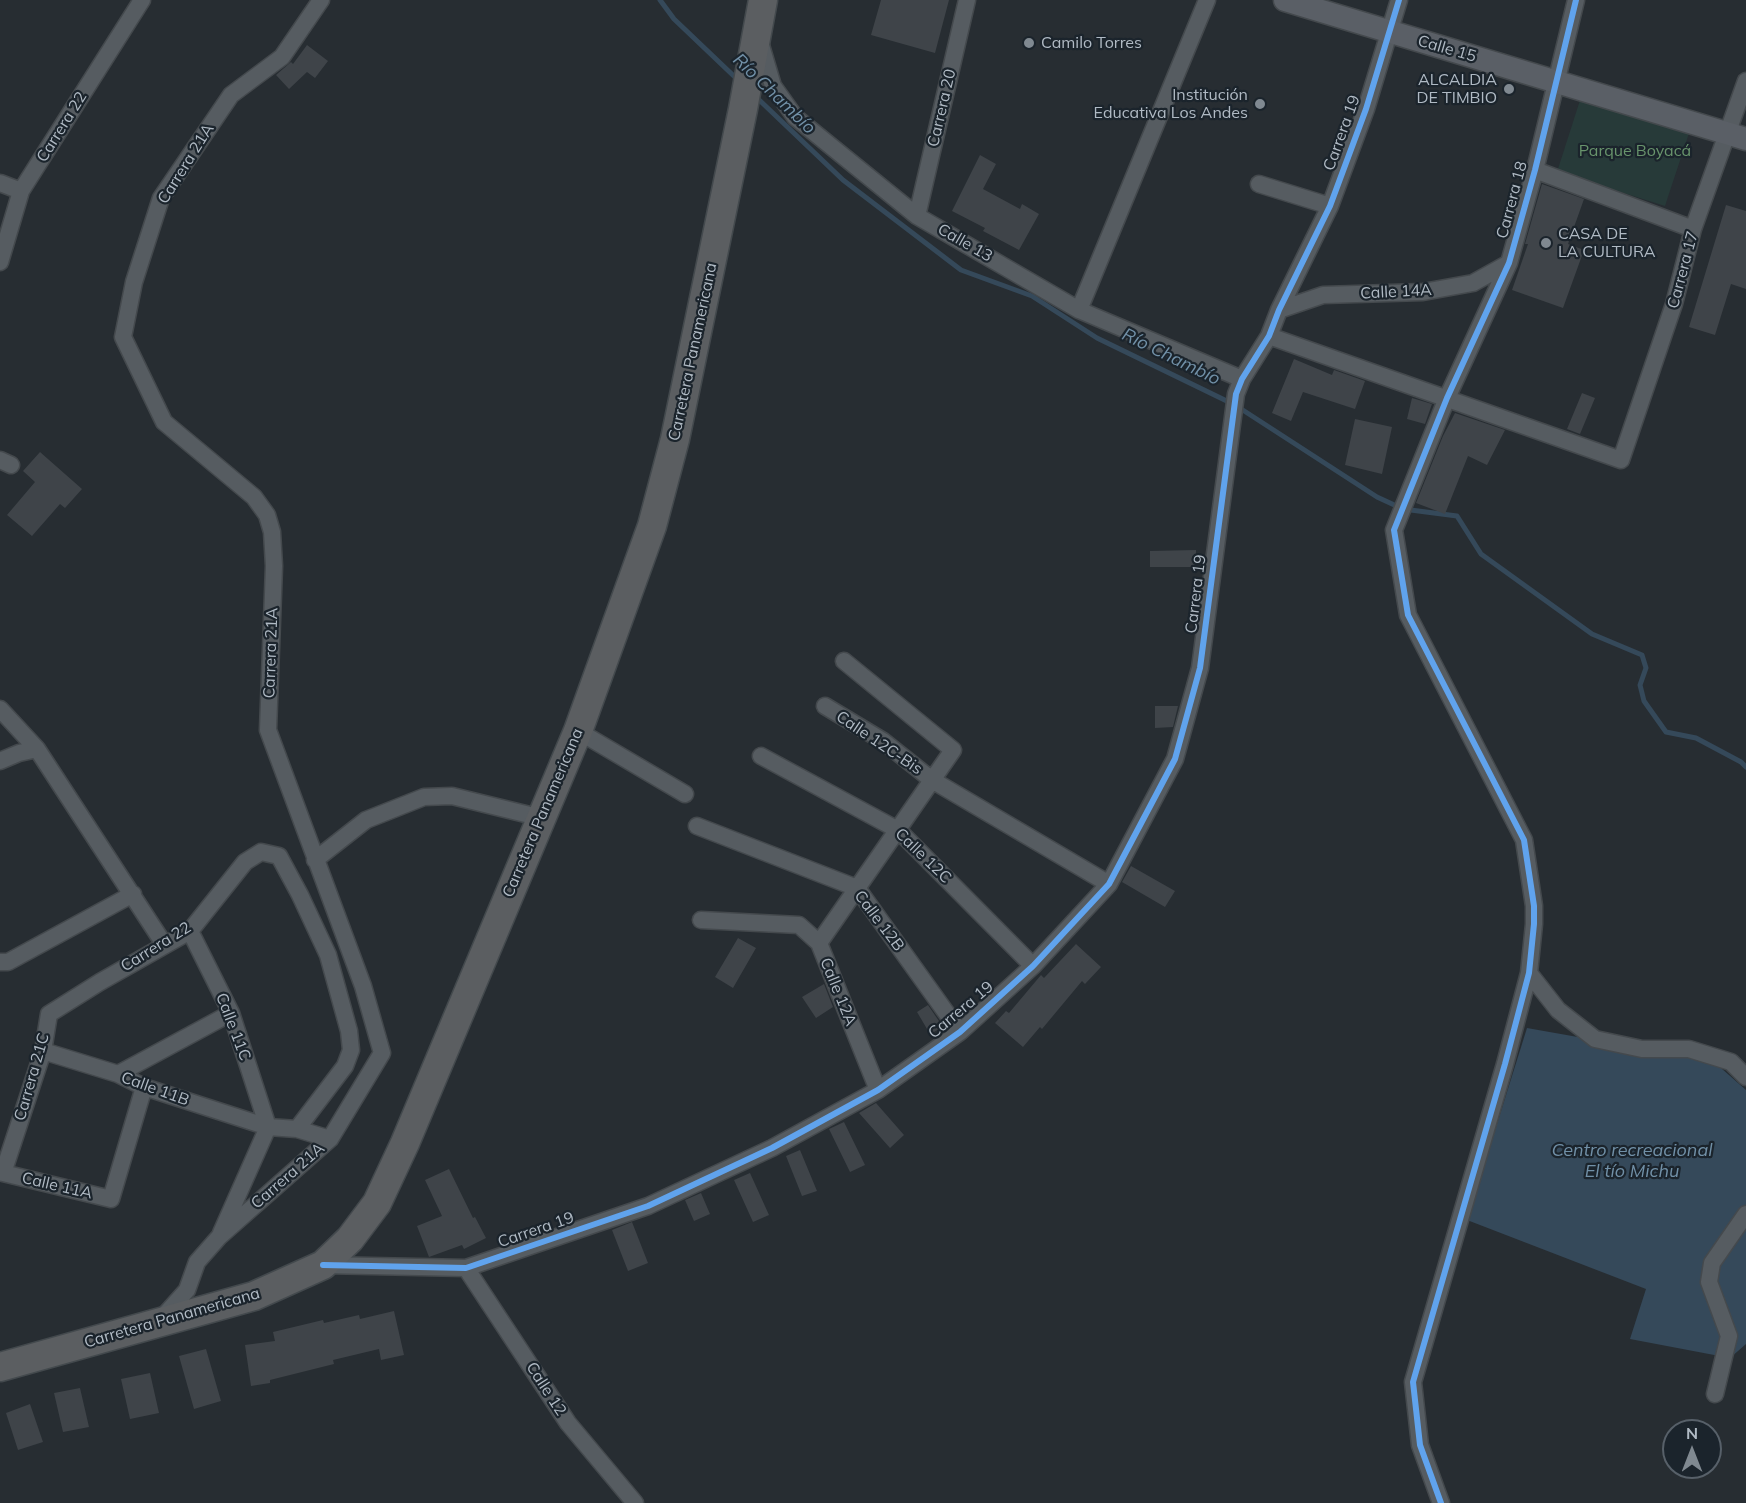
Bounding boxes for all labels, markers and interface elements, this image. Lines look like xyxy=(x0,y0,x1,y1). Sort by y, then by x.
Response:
street label: Calle 15 xyxy=(1416,32,1478,66)
place label: Camilo Torres xyxy=(1041,33,1142,53)
marker: Camilo Torres xyxy=(1022,36,1036,50)
water label: Río Chambío xyxy=(728,49,820,139)
street label: Carrera 20 xyxy=(924,67,960,149)
place label: ALCALDIA DE TIMBIO xyxy=(1417,70,1497,108)
marker: ALCALDIA DE TIMBIO xyxy=(1502,82,1516,96)
place label: Institución Educativa Los Andes xyxy=(1094,85,1248,123)
street label: Carrera 22 xyxy=(33,88,91,166)
street label: Carrera 19 xyxy=(1319,93,1365,173)
marker: Institución Educativa Los Andes xyxy=(1253,97,1267,111)
street label: Carrera 21A xyxy=(154,120,218,208)
park label: Parque Boyacá xyxy=(1579,141,1691,161)
street label: Carrera 18 xyxy=(1492,159,1532,241)
street label: Calle 13 xyxy=(934,220,996,266)
place label: CASA DE LA CULTURA xyxy=(1558,224,1656,262)
street label: Carrera 17 xyxy=(1663,229,1703,311)
marker: CASA DE LA CULTURA xyxy=(1539,236,1553,250)
street label: Carretera Panamericana xyxy=(665,261,721,443)
street label: Calle 14A xyxy=(1360,281,1432,303)
water label: Río Chambío xyxy=(1118,324,1224,390)
street label: Carrera 19 xyxy=(1182,554,1210,634)
street label: Carrera 21A xyxy=(260,607,282,699)
street label: Calle 12C-Bis xyxy=(832,707,926,779)
street label: Carretera Panamericana xyxy=(499,726,587,900)
street label: Calle 12C xyxy=(891,824,955,888)
street label: Calle 12B xyxy=(850,887,908,955)
street label: Carrera 22 xyxy=(117,918,195,976)
street label: Calle 12A xyxy=(816,955,860,1029)
street label: Carrera 19 xyxy=(924,977,998,1043)
street label: Calle 11C xyxy=(211,990,255,1064)
street label: Carrera 21C xyxy=(10,1031,54,1123)
street label: Calle 11B xyxy=(118,1068,192,1110)
street label: Carrera 21A xyxy=(247,1139,329,1213)
water label: Centro recreacional El tío Michu xyxy=(1552,1140,1712,1182)
street label: Calle 11A xyxy=(20,1169,94,1203)
street label: Carrera 19 xyxy=(495,1208,577,1252)
street label: Carretera Panamericana xyxy=(82,1284,262,1352)
street label: Calle 12 xyxy=(522,1359,570,1419)
north arrow xyxy=(1662,1419,1722,1479)
text: N xyxy=(1686,1423,1698,1443)

